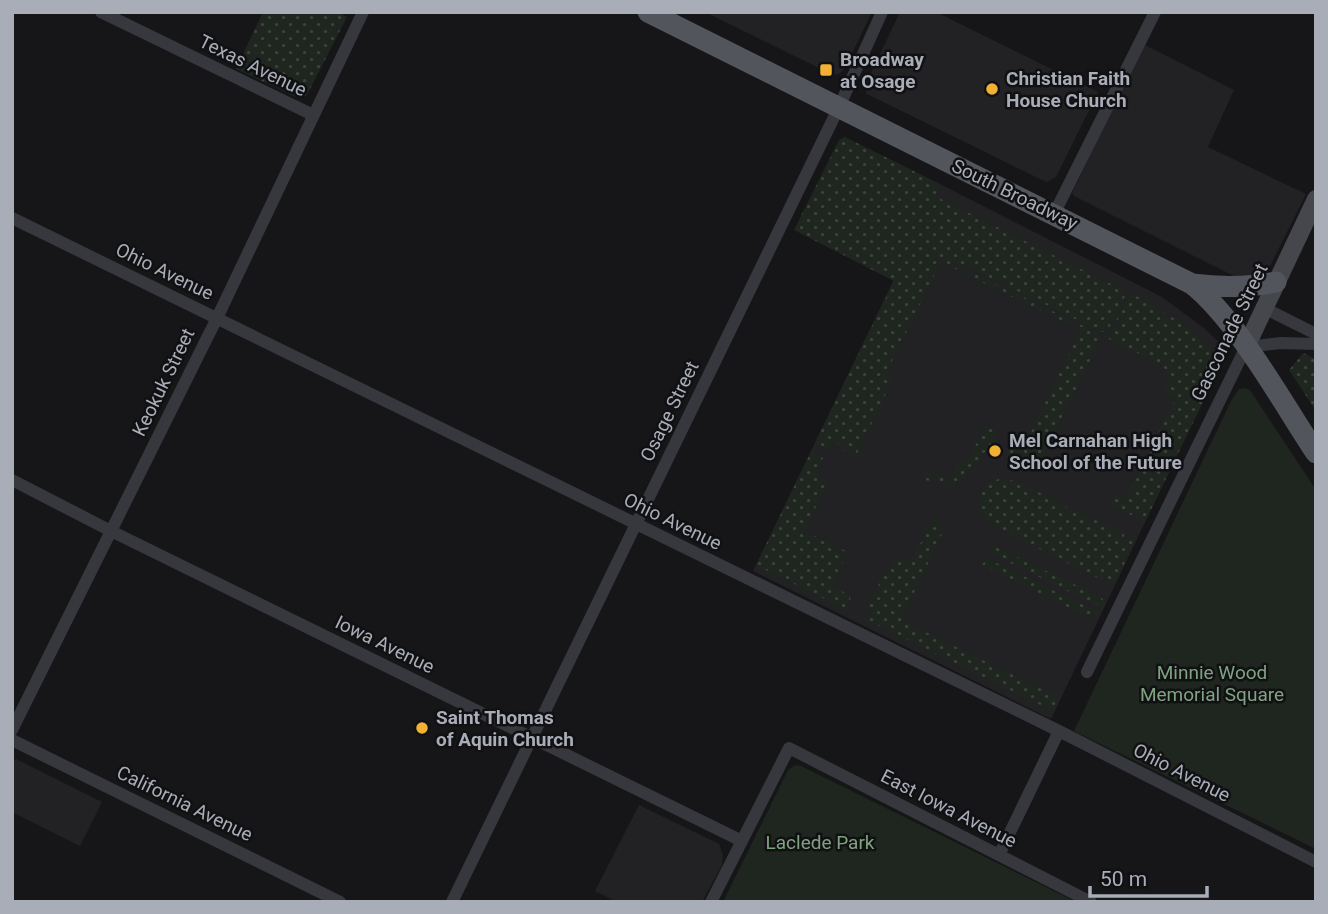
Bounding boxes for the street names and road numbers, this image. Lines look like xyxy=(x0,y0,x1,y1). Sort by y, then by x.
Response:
street label: Texas Avenue xyxy=(195,29,310,101)
street label: South Broadway xyxy=(948,154,1082,235)
street label: Ohio Avenue xyxy=(112,238,217,305)
street label: Gasconade Street xyxy=(1186,260,1273,405)
street label: Keokuk Street xyxy=(127,325,199,440)
street label: Osage Street xyxy=(635,357,704,465)
street label: Ohio Avenue xyxy=(620,488,725,555)
street label: Iowa Avenue xyxy=(331,611,438,678)
street label: Ohio Avenue xyxy=(1129,738,1234,807)
street label: California Avenue xyxy=(113,761,256,846)
street label: East Iowa Avenue xyxy=(877,764,1021,853)

